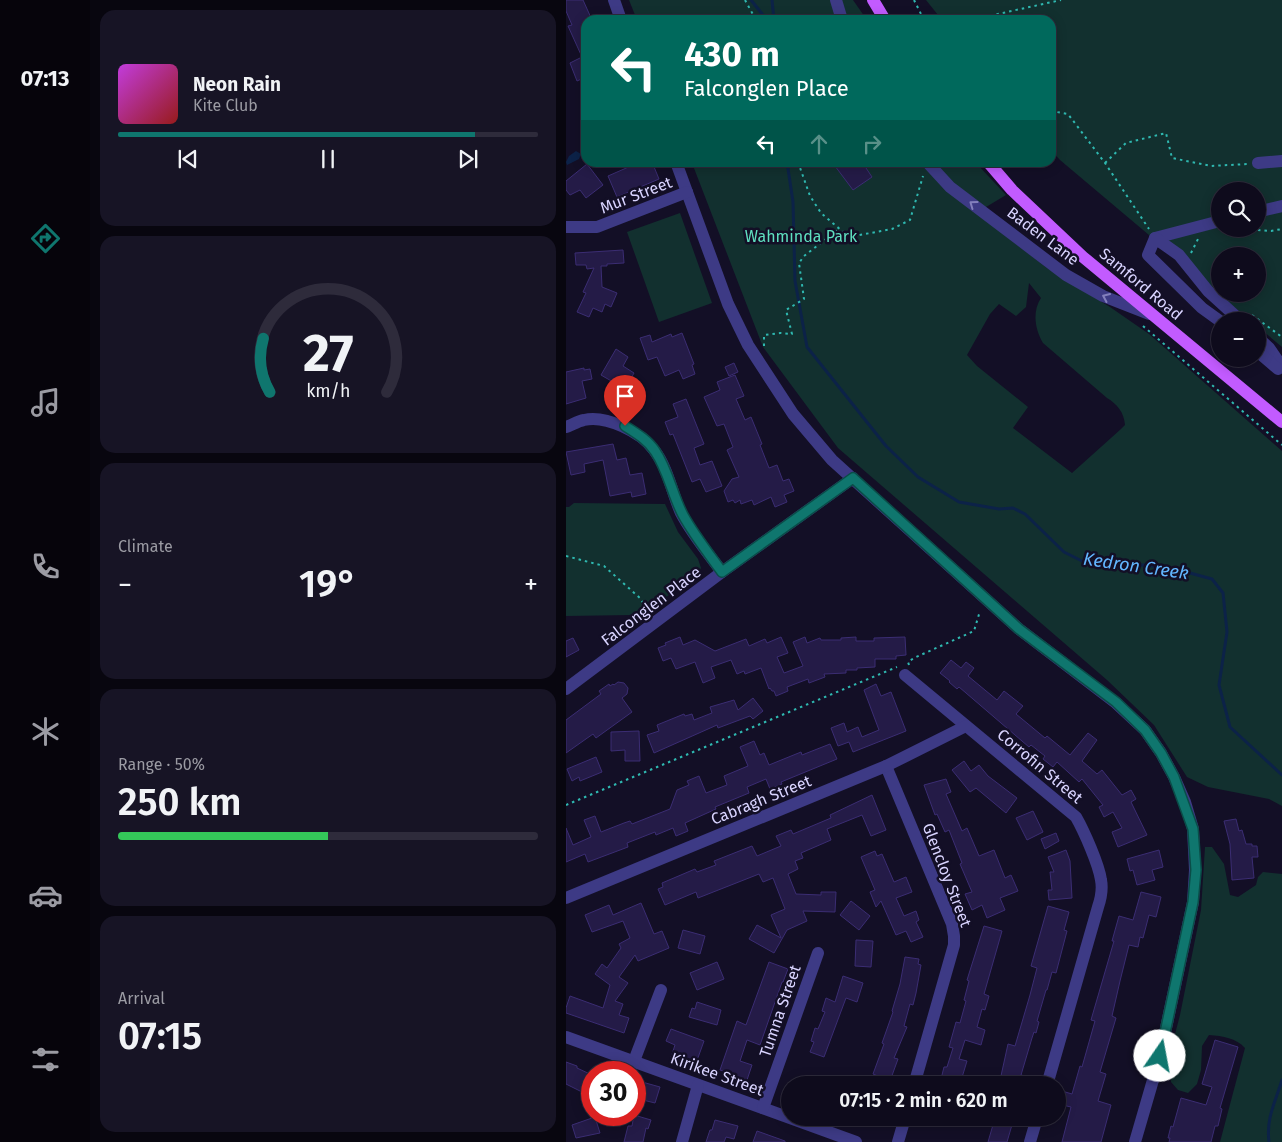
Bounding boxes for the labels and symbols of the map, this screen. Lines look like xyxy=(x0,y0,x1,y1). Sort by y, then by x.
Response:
street label: Mur Street xyxy=(597,173,675,217)
one-way arrow xyxy=(969,201,979,210)
street label: Baden Lane xyxy=(1003,203,1083,269)
park label: Wahminda Park xyxy=(745,227,858,246)
street label: Samford Road xyxy=(1096,244,1186,324)
one-way arrow xyxy=(1102,292,1111,303)
pin xyxy=(604,375,646,426)
water label: Kedron Creek xyxy=(1082,548,1190,584)
street label: Falconglen Place xyxy=(597,562,705,650)
street label: Corrofin Street xyxy=(994,725,1087,807)
street label: Cabragh Street xyxy=(708,771,814,829)
street label: Glencloy Street xyxy=(918,820,976,930)
street label: Tumna Street xyxy=(755,962,805,1060)
position arrow xyxy=(1133,1029,1185,1081)
street label: Kirikee Street xyxy=(668,1048,766,1100)
speed limit sign: 30 xyxy=(581,1061,646,1126)

